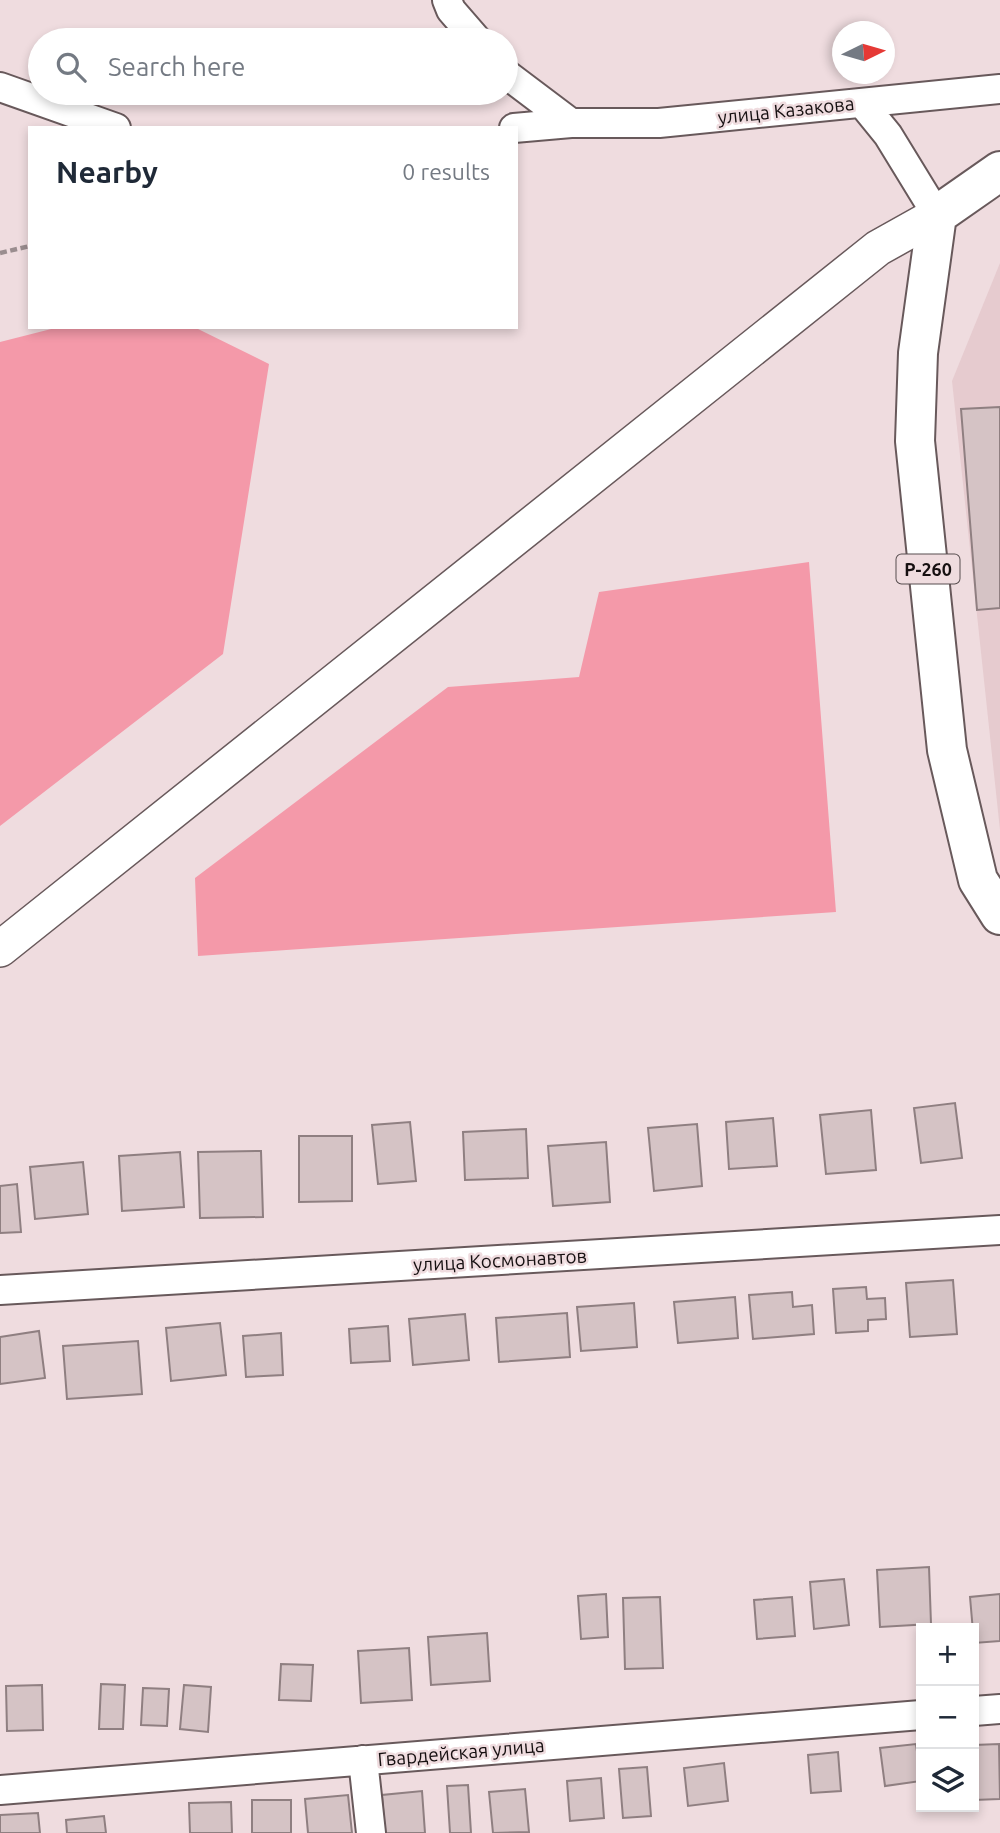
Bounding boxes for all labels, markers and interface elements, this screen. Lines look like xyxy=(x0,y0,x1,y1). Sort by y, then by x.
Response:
north arrow xyxy=(832,21,895,84)
search box xyxy=(28,28,518,105)
icon: search xyxy=(52,48,90,86)
text: Search here xyxy=(108,52,245,81)
street label: улица Казакова xyxy=(717,92,855,128)
text: Nearby xyxy=(56,155,158,189)
text: 0 results xyxy=(402,159,490,184)
road number: Р-260 xyxy=(897,554,960,584)
street label: улица Космонавтов xyxy=(413,1244,587,1276)
map controls xyxy=(916,1623,979,1812)
button: + xyxy=(916,1623,979,1686)
button: − xyxy=(916,1686,979,1749)
street label: Гвардейская улица xyxy=(377,1734,545,1770)
button: layers xyxy=(916,1749,979,1812)

